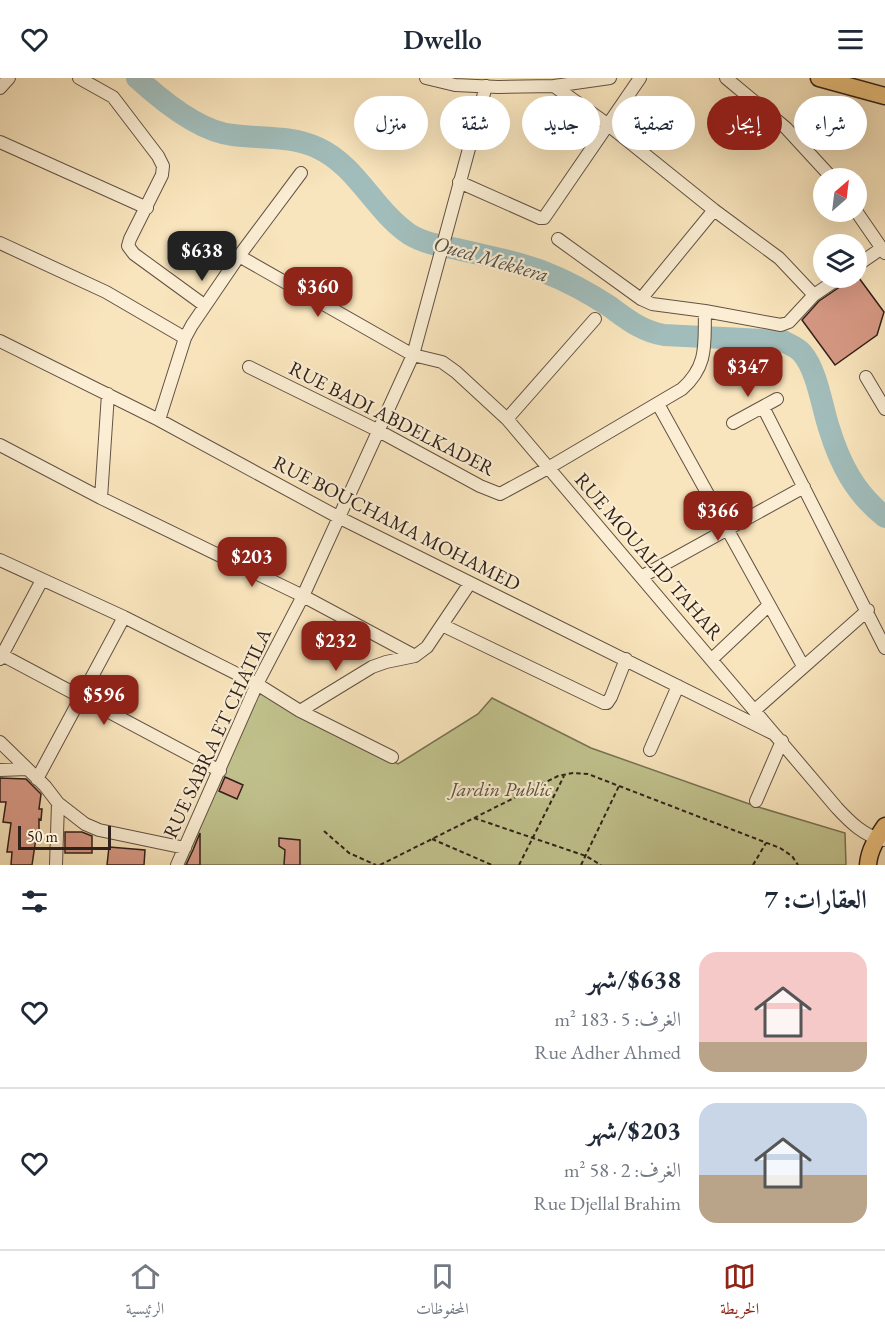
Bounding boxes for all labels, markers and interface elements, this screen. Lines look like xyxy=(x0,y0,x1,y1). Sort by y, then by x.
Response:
text: Dwello xyxy=(403,22,482,57)
icon: heart xyxy=(18,23,51,56)
icon: menu xyxy=(834,23,867,56)
chip: منزل xyxy=(354,96,428,150)
chip: شقة xyxy=(440,96,510,150)
chip: جديد xyxy=(522,96,600,150)
chip: تصفية xyxy=(612,96,695,150)
chip: إيجار xyxy=(707,96,782,150)
chip: شراء xyxy=(794,96,867,150)
north arrow xyxy=(813,168,867,222)
map controls xyxy=(813,168,867,288)
water label: Oued Mekkera xyxy=(431,229,552,288)
pin: $638 xyxy=(166,231,238,282)
button: layers xyxy=(813,234,867,288)
text: $638 xyxy=(182,237,222,263)
pin: $360 xyxy=(282,267,354,318)
text: $360 xyxy=(298,273,338,299)
pin: $347 xyxy=(712,347,784,398)
text: $347 xyxy=(728,353,768,379)
street label: RUE BADI ABDELKADER xyxy=(285,355,500,482)
street label: RUE BOUCHAMA MOHAMED xyxy=(269,449,525,597)
street label: RUE MOUALID TAHAR xyxy=(569,467,729,646)
pin: $366 xyxy=(682,491,754,542)
text: $366 xyxy=(698,497,738,523)
pin: $203 xyxy=(216,537,288,588)
text: $203 xyxy=(232,543,272,569)
pin: $232 xyxy=(300,621,372,672)
street label: RUE SABRA ET CHATILA xyxy=(157,624,277,842)
text: $232 xyxy=(316,627,356,653)
pin: $596 xyxy=(68,675,140,726)
text: $596 xyxy=(84,681,124,707)
park label: Jardin Public xyxy=(447,776,552,802)
scale bar xyxy=(18,823,111,850)
text: 50 m xyxy=(27,826,58,847)
text: العقارات: 7 xyxy=(764,882,867,916)
icon: filters xyxy=(18,885,51,918)
text: $638/شهر xyxy=(587,962,681,996)
icon: home xyxy=(747,976,819,1048)
icon: heart xyxy=(18,996,51,1029)
text: الغرف: 5 · 183 m² xyxy=(554,1006,681,1032)
text: Rue Adher Ahmed xyxy=(534,1039,681,1065)
text: $203/شهر xyxy=(587,1113,681,1147)
icon: home xyxy=(747,1127,819,1199)
icon: heart xyxy=(18,1147,51,1180)
text: الغرف: 2 · 58 m² xyxy=(564,1157,681,1183)
text: Rue Djellal Brahim xyxy=(533,1190,681,1216)
tab: الرئيسية xyxy=(126,1260,164,1324)
tab: المحفوظات xyxy=(416,1260,469,1324)
tab: الخريطة xyxy=(720,1260,759,1324)

